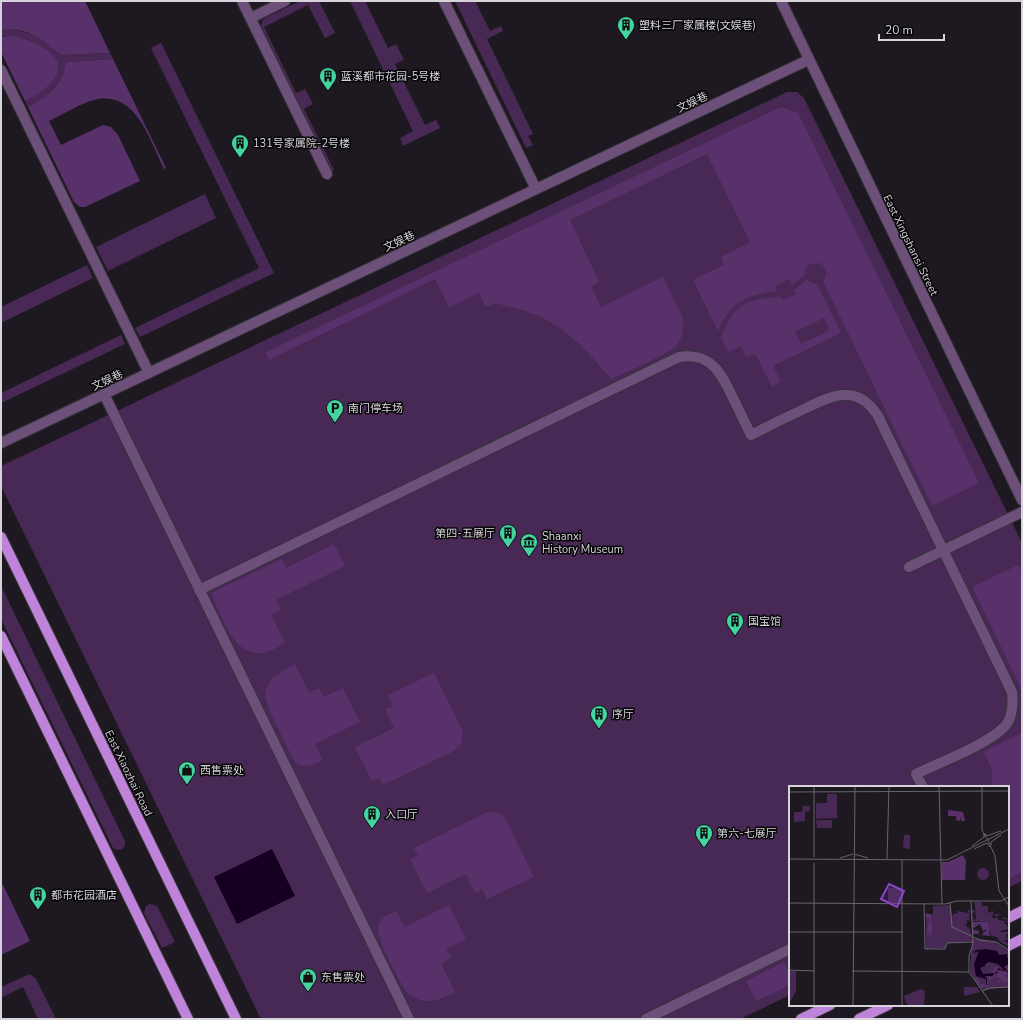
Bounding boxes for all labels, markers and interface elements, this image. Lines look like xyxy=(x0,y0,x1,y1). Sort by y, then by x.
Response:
building icon: 塑料三厂家属楼(文娱巷) xyxy=(616,15,636,40)
scale bar xyxy=(879,16,944,42)
place label: 塑料三厂家属楼(文娱巷) xyxy=(639,18,756,33)
text: 20 m xyxy=(885,22,913,38)
building icon: 蓝溪都市花园-5号楼 xyxy=(318,66,338,91)
place label: 蓝溪都市花园-5号楼 xyxy=(341,69,440,84)
street label: 文娱巷 xyxy=(674,89,710,116)
building icon: 131号家属院-2号楼 xyxy=(230,133,250,158)
place label: 131号家属院-2号楼 xyxy=(253,136,350,151)
street label: East Xingshansi Street xyxy=(880,192,942,298)
street label: 文娱巷 xyxy=(381,228,417,255)
street label: 文娱巷 xyxy=(89,367,125,394)
parking icon: 南门停车场 xyxy=(325,398,345,423)
place label: 南门停车场 xyxy=(348,401,403,416)
building icon: 第四-五展厅 xyxy=(498,523,518,548)
place label: 第四-五展厅 xyxy=(435,526,495,541)
place label: Shaanxi History Museum xyxy=(542,529,623,557)
museum icon: Shaanxi History Museum xyxy=(519,532,539,557)
building icon: 国宝馆 xyxy=(725,611,745,636)
place label: 国宝馆 xyxy=(748,614,781,629)
building icon: 序厅 xyxy=(589,704,609,729)
place label: 序厅 xyxy=(612,707,634,722)
street label: East Xiaozhai Road xyxy=(101,728,156,819)
shop icon: 西售票处 xyxy=(177,760,197,785)
place label: 西售票处 xyxy=(200,763,244,778)
inset map xyxy=(789,786,1009,1006)
building icon: 入口厅 xyxy=(362,804,382,829)
place label: 入口厅 xyxy=(385,807,418,822)
building icon: 第六-七展厅 xyxy=(694,823,714,848)
place label: 第六-七展厅 xyxy=(717,826,777,841)
building icon: 都市花园酒店 xyxy=(28,885,48,910)
place label: 都市花园酒店 xyxy=(51,888,117,903)
shop icon: 东售票处 xyxy=(298,967,318,992)
place label: 东售票处 xyxy=(321,970,365,985)

